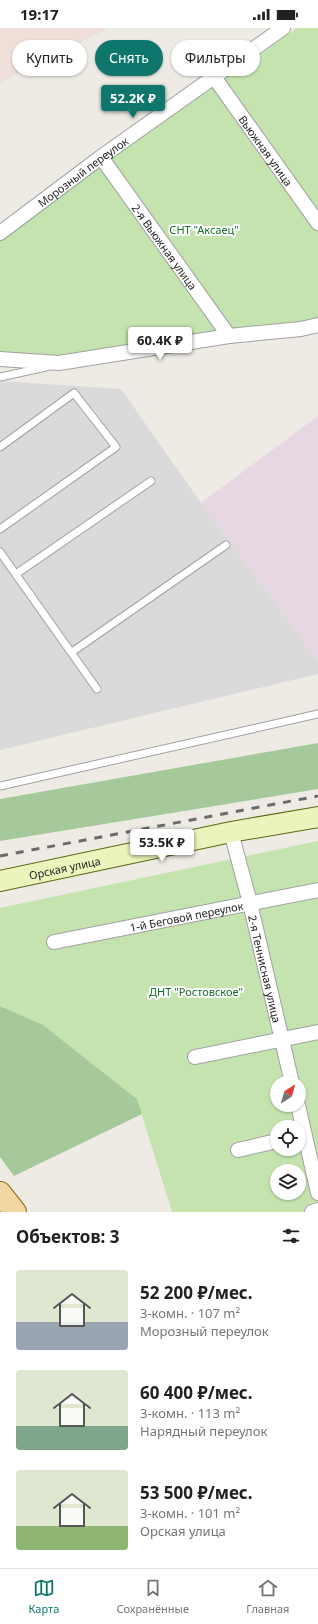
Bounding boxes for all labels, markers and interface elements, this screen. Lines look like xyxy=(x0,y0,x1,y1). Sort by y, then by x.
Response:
text: 19:17 xyxy=(20,4,59,24)
chip: Купить xyxy=(12,40,87,76)
chip: Снять xyxy=(95,40,163,76)
chip: Фильтры xyxy=(171,40,260,76)
pin: 52.2K ₽ xyxy=(96,85,170,119)
text: 52.2K ₽ xyxy=(110,89,156,107)
street label: Вьюжная улица xyxy=(236,112,297,189)
street label: Морозный переулок xyxy=(34,133,131,210)
street label: 2-я Вьюжная улица xyxy=(129,200,201,293)
park label: СНТ "Аксаец" xyxy=(169,222,239,237)
pin: 60.4K ₽ xyxy=(123,327,197,361)
text: 60.4K ₽ xyxy=(137,331,183,349)
pin: 53.5K ₽ xyxy=(125,829,199,863)
text: 53.5K ₽ xyxy=(139,833,185,851)
street label: Орская улица xyxy=(27,852,102,882)
street label: 1-й Беговой переулок xyxy=(128,897,245,934)
street label: 2-я Теннисная улица xyxy=(246,913,285,1024)
park label: ДНТ "Ростовское" xyxy=(149,984,243,999)
north arrow xyxy=(270,1076,306,1112)
map controls xyxy=(270,1076,306,1200)
button: locate xyxy=(270,1120,306,1156)
button: layers xyxy=(270,1164,306,1200)
text: Объектов: 3 xyxy=(16,1225,119,1248)
icon: filters xyxy=(280,1225,302,1247)
text: 52 200 ₽/мес. xyxy=(140,1281,253,1304)
icon: home xyxy=(48,1286,96,1334)
text: 3-комн. · 107 m² xyxy=(140,1304,240,1322)
text: Морозный переулок xyxy=(140,1322,269,1340)
text: 60 400 ₽/мес. xyxy=(140,1381,253,1404)
icon: home xyxy=(48,1386,96,1434)
text: 3-комн. · 113 m² xyxy=(140,1404,240,1422)
text: Нарядный переулок xyxy=(140,1422,267,1440)
text: 53 500 ₽/мес. xyxy=(140,1481,253,1504)
icon: home xyxy=(48,1486,96,1534)
text: 3-комн. · 101 m² xyxy=(140,1504,240,1522)
text: Орская улица xyxy=(140,1522,226,1540)
tab: Карта xyxy=(29,1577,59,1616)
tab: Сохранённые xyxy=(116,1577,189,1616)
tab: Главная xyxy=(246,1577,289,1616)

